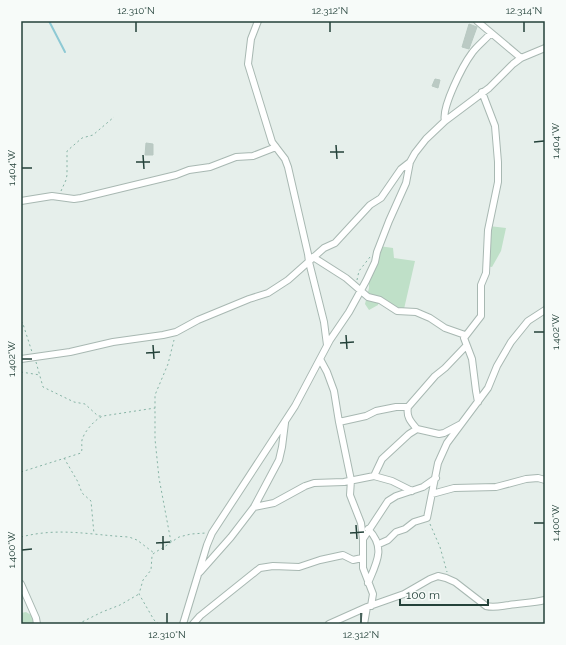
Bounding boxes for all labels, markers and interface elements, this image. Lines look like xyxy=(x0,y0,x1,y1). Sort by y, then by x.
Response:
text: 12.310°N xyxy=(117,5,155,16)
text: 12.312°N xyxy=(312,5,348,16)
text: 12.314°N xyxy=(506,5,542,16)
text: 1.404°W xyxy=(550,122,561,159)
text: 1.404°W xyxy=(6,149,17,186)
text: 1.402°W xyxy=(550,313,561,350)
text: 1.402°W xyxy=(6,340,17,377)
text: 1.400°W xyxy=(550,504,561,541)
text: 1.400°W xyxy=(6,531,17,568)
scale bar xyxy=(400,581,488,607)
text: 100 m xyxy=(406,588,440,602)
text: 12.310°N xyxy=(148,629,186,640)
text: 12.312°N xyxy=(343,629,379,640)

